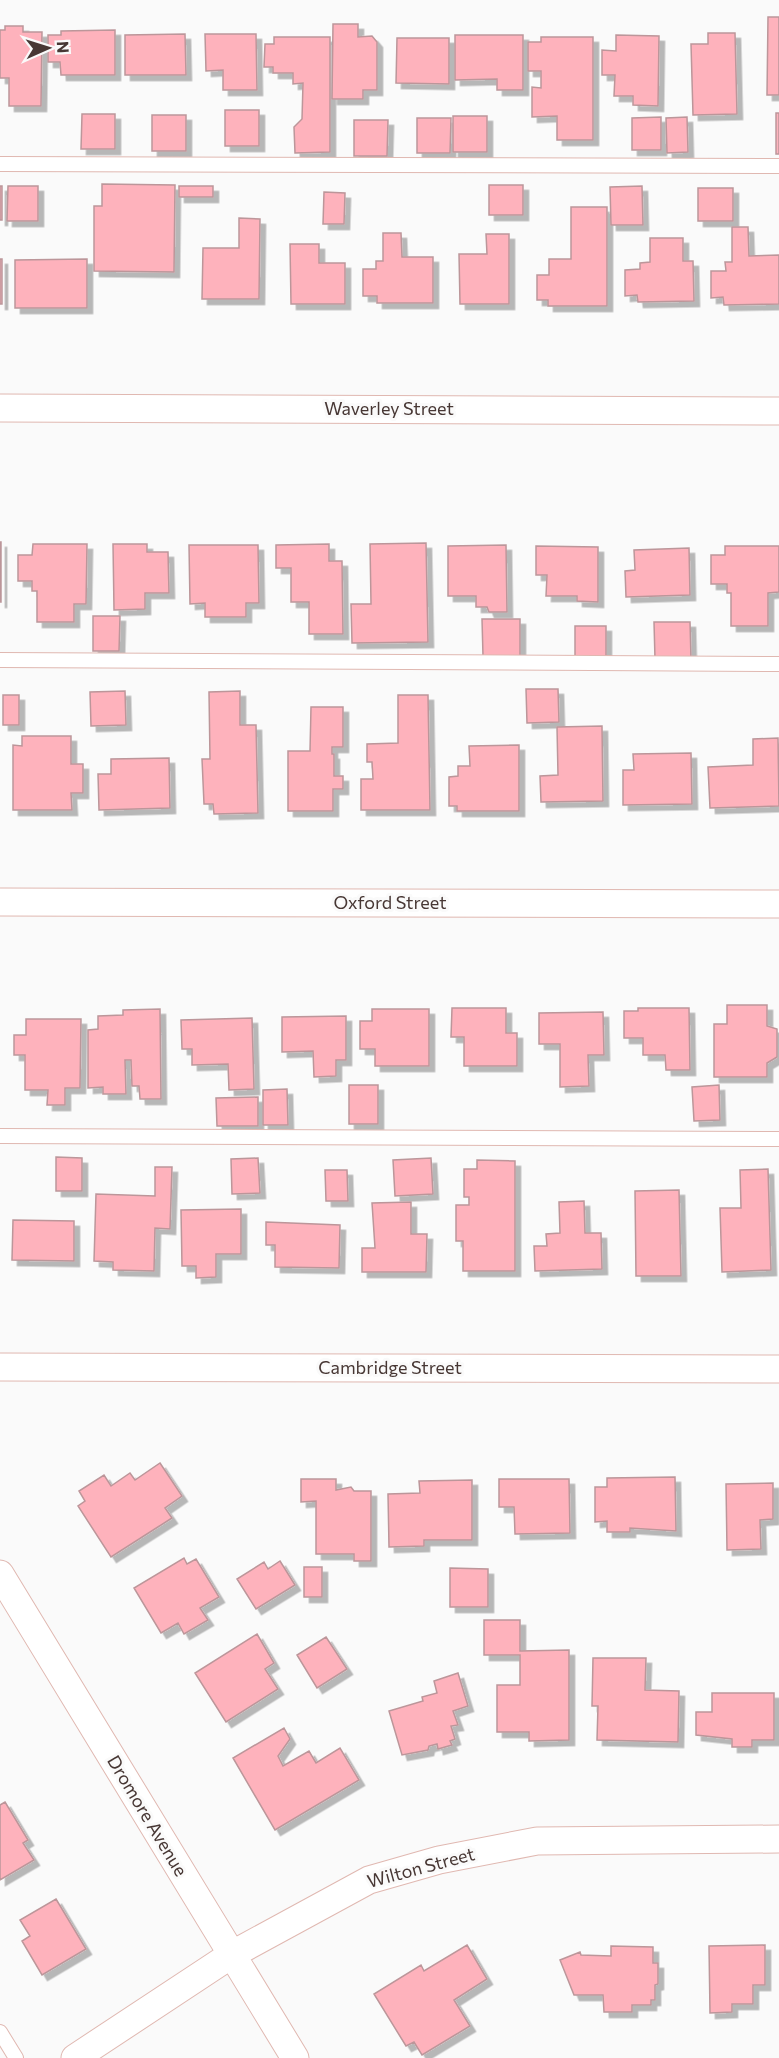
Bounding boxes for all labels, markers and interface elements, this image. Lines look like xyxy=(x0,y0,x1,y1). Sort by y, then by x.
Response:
north arrow xyxy=(18,18,78,78)
text: N xyxy=(54,41,73,54)
street label: Waverley Street xyxy=(324,397,454,419)
street label: Oxford Street xyxy=(333,891,447,913)
street label: Cambridge Street xyxy=(318,1356,462,1378)
street label: Dromore Avenue xyxy=(103,1751,193,1880)
street label: Wilton Street xyxy=(365,1842,477,1892)

